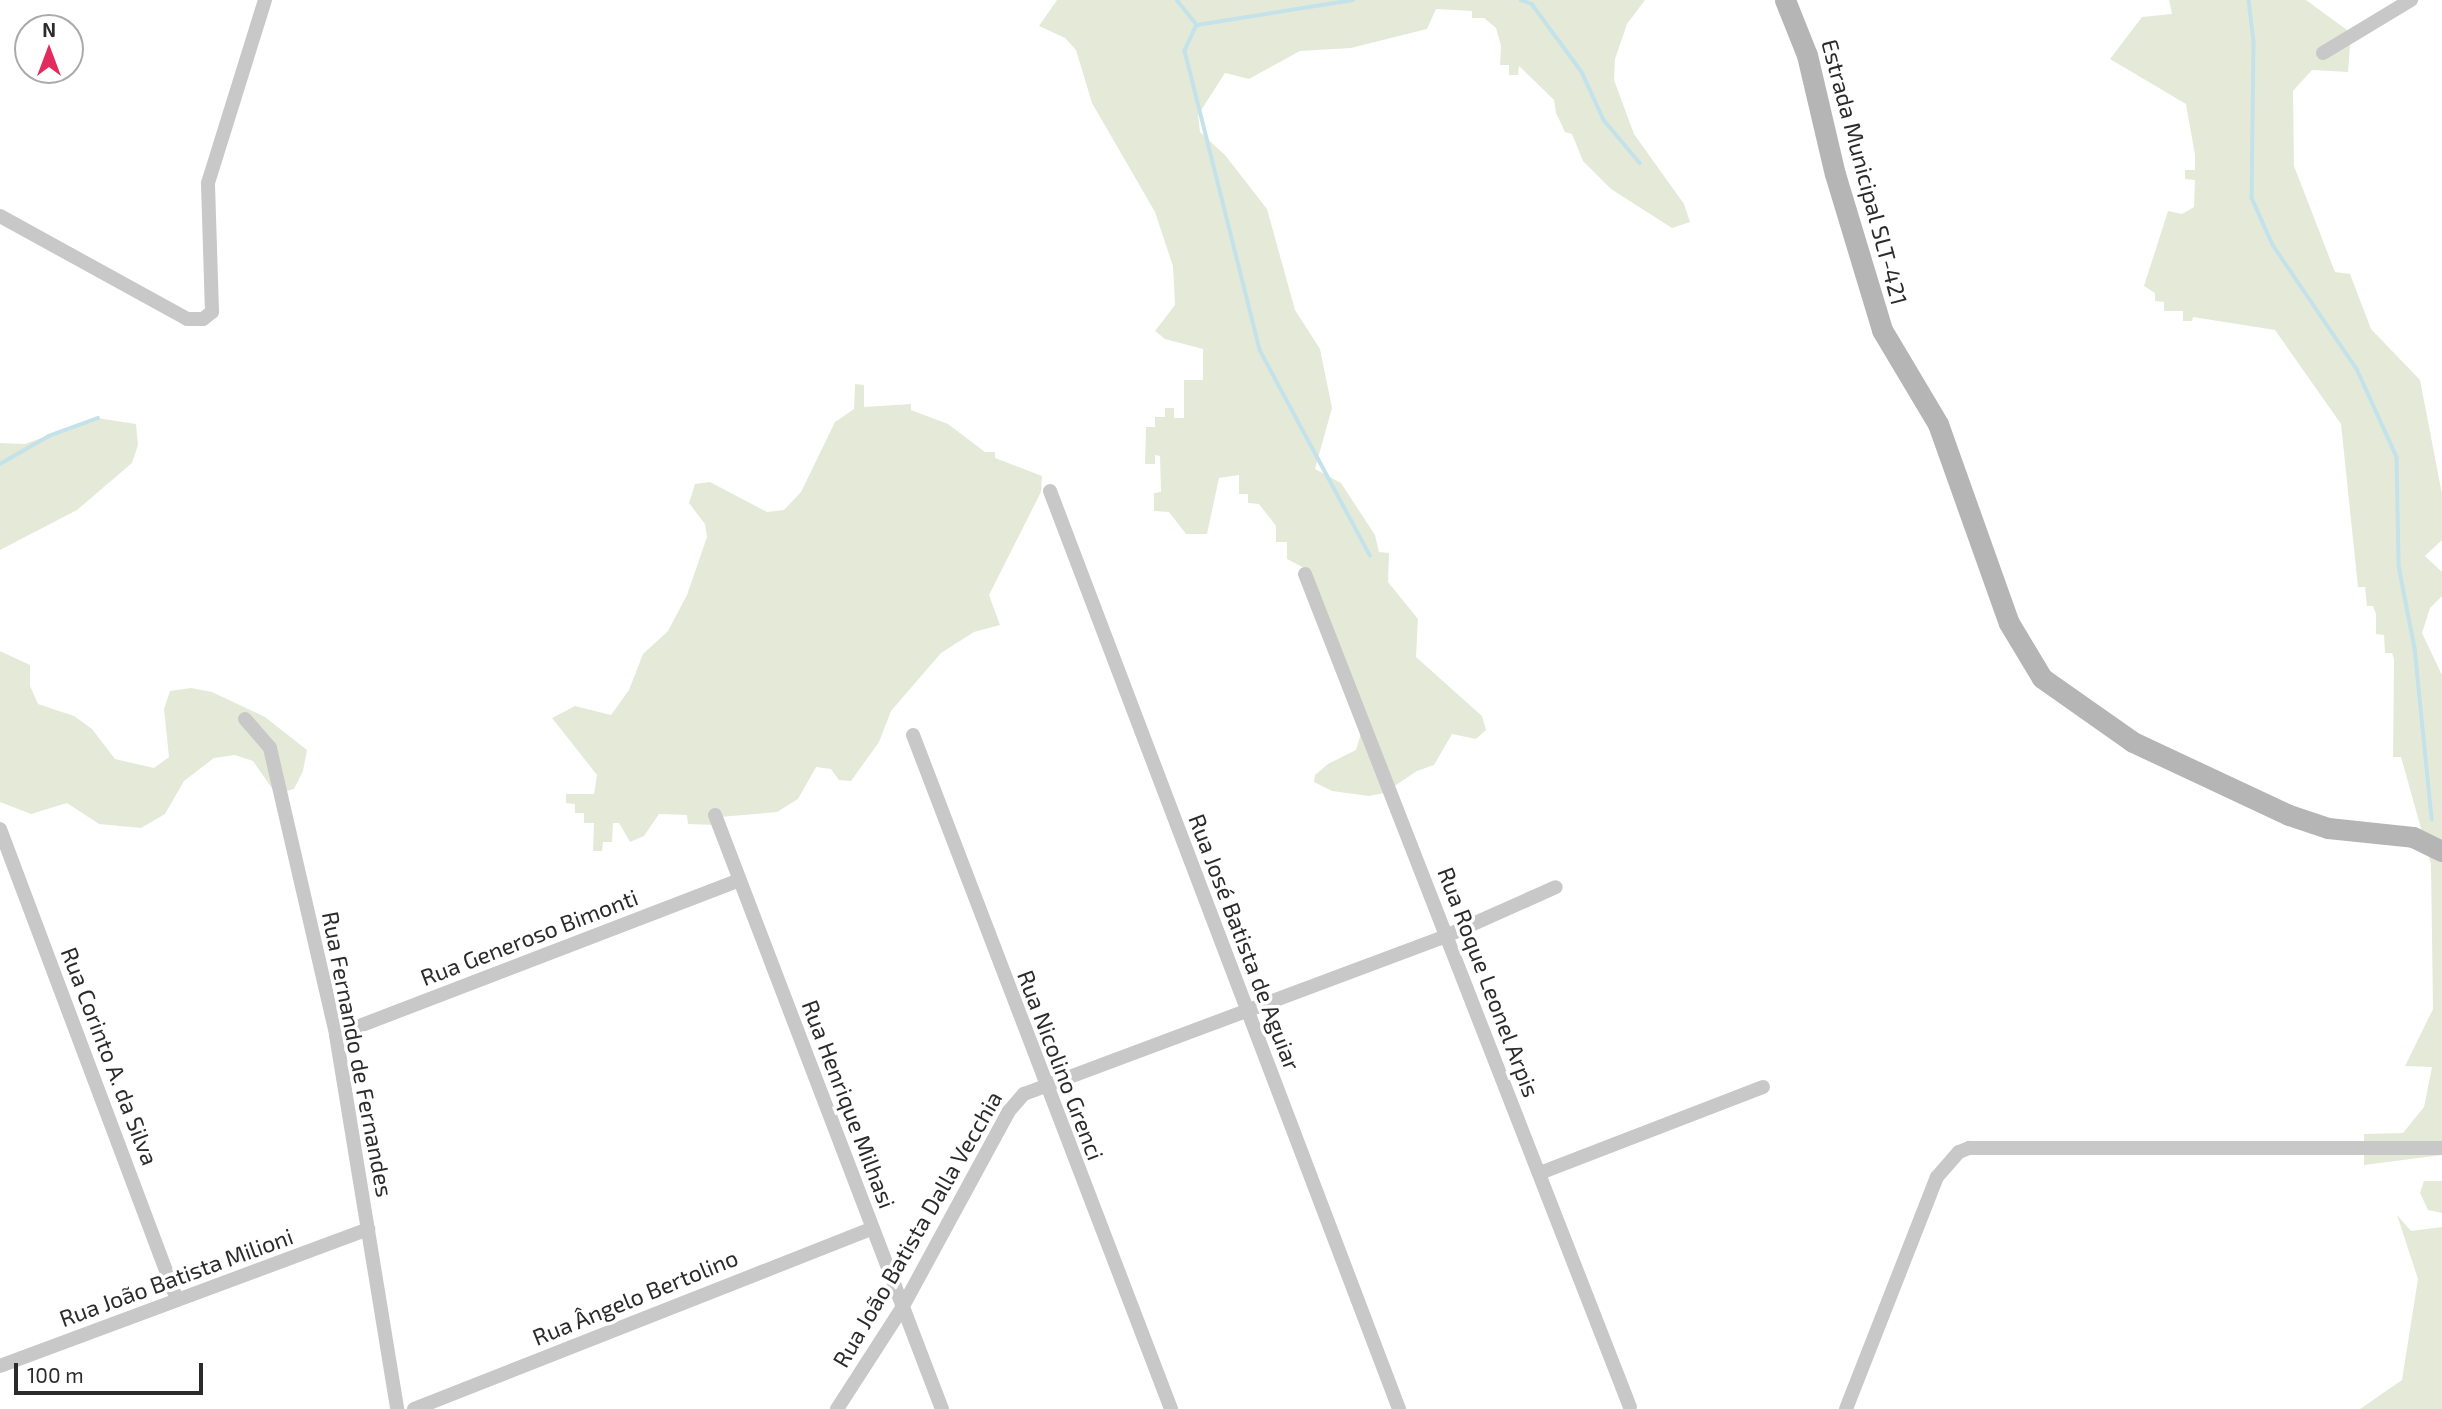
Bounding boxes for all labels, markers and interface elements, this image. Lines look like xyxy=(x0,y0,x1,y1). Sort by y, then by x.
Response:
north arrow xyxy=(14,14,84,84)
text: N xyxy=(42,18,56,41)
street label: Estrada Municipal SLT-421 xyxy=(1816,36,1914,308)
street label: Rua José Batista de Aguiar xyxy=(1183,810,1307,1074)
street label: Rua Roque Leonel Arpis xyxy=(1432,863,1546,1101)
street label: Rua Generoso Bimonti xyxy=(416,883,642,991)
street label: Rua Fernando de Fernandes xyxy=(317,909,399,1199)
street label: Rua Corinto A. da Silva xyxy=(56,943,164,1169)
street label: Rua Nicolino Grenci xyxy=(1012,966,1110,1164)
street label: Rua Henrique Milhasi xyxy=(797,996,901,1212)
street label: Rua João Batista Dalla Vecchia xyxy=(826,1086,1008,1372)
street label: Rua João Batista Milioni xyxy=(55,1222,297,1332)
street label: Rua Ângelo Bertolino xyxy=(528,1243,742,1351)
scale bar xyxy=(18,1350,206,1394)
text: 100 m xyxy=(27,1362,84,1387)

